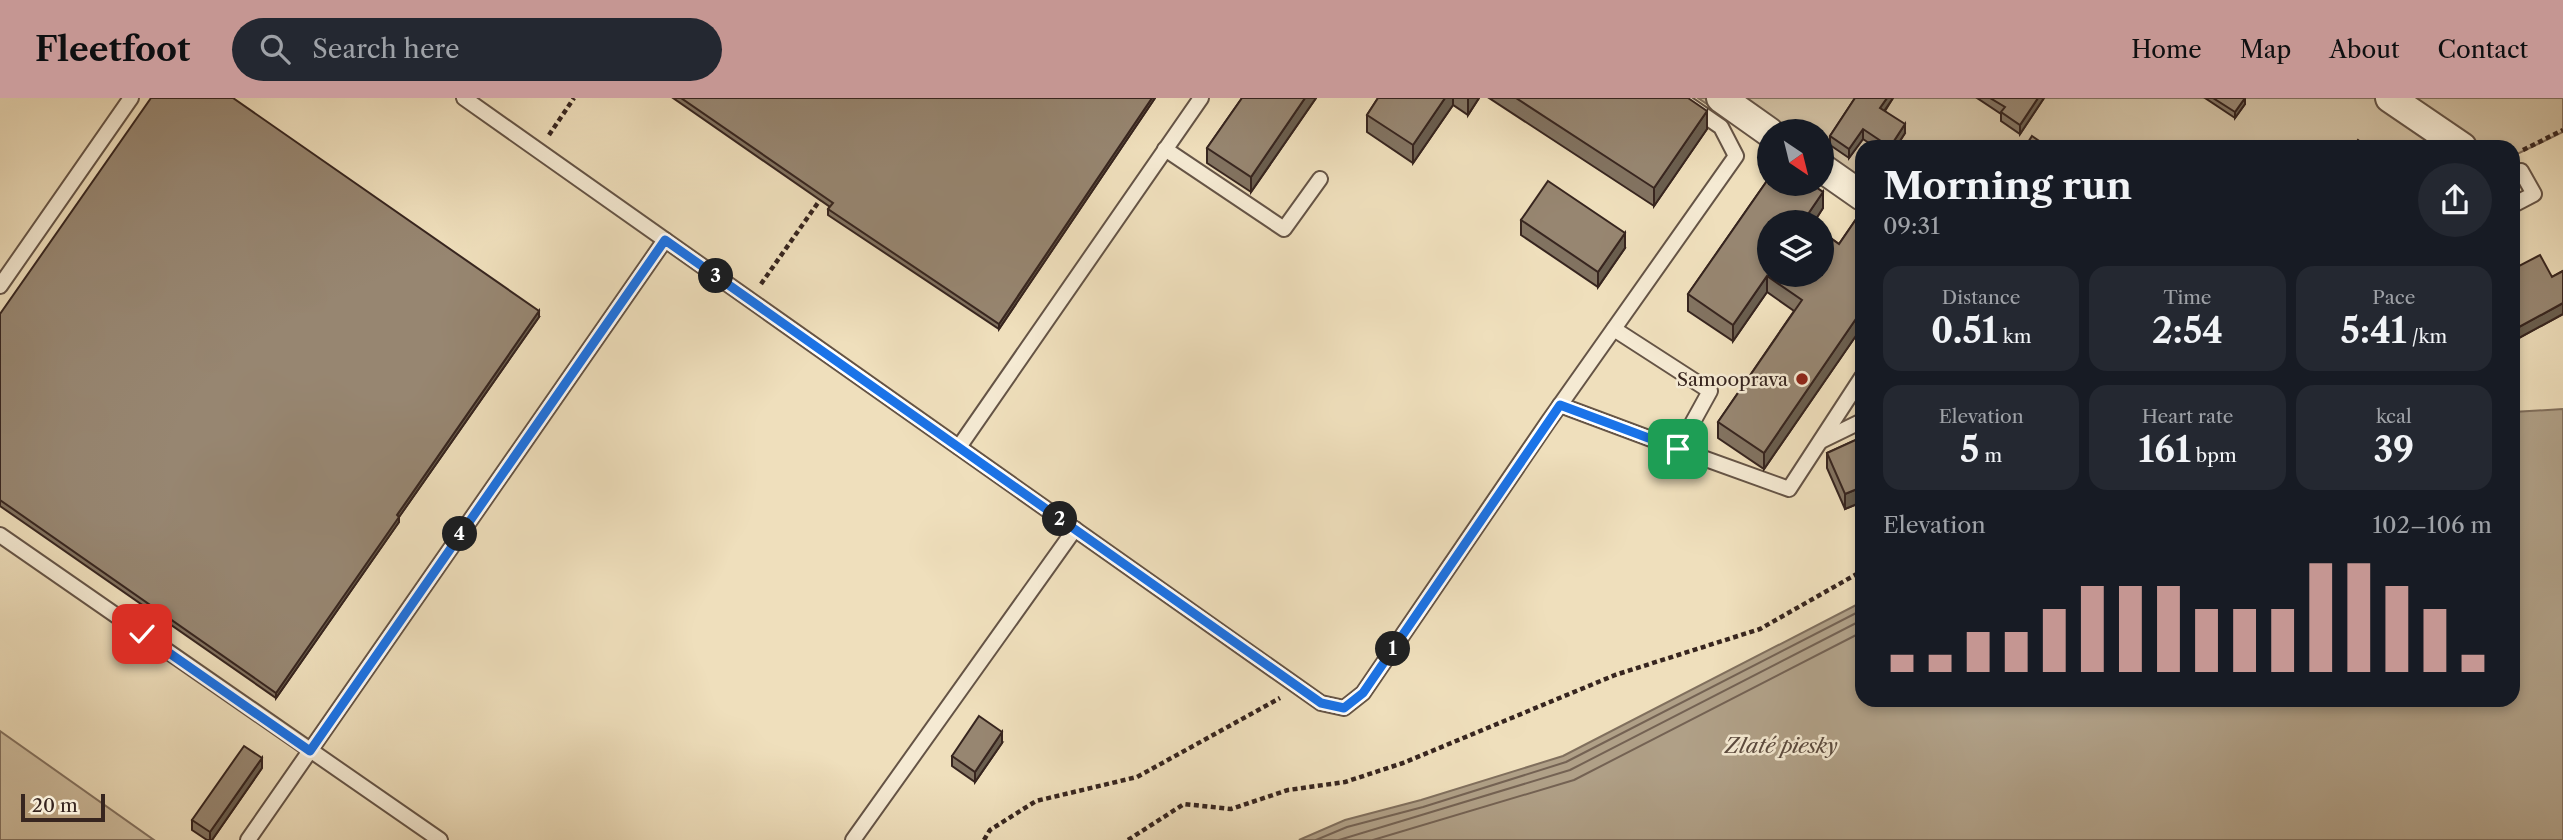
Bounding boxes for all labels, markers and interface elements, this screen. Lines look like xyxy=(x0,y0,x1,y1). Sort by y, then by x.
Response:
search box xyxy=(232,18,722,81)
text: Fleetfoot xyxy=(35,29,190,70)
icon: search xyxy=(256,30,294,68)
text: Search here xyxy=(312,33,460,65)
text: Home xyxy=(2131,35,2202,64)
text: Map xyxy=(2240,35,2291,64)
text: About xyxy=(2329,35,2400,64)
text: Contact xyxy=(2438,35,2528,64)
north arrow xyxy=(1757,119,1834,196)
map controls xyxy=(1757,119,1834,287)
text: Morning run xyxy=(1883,162,2132,209)
button: share xyxy=(2418,163,2492,237)
button: layers xyxy=(1757,210,1834,287)
text: 09:31 xyxy=(1883,212,1940,240)
pin: 3 xyxy=(698,258,734,294)
text: 3 xyxy=(710,264,721,287)
text: Distance xyxy=(1942,286,2020,309)
text: Time xyxy=(2163,286,2212,309)
text: Pace xyxy=(2372,286,2415,309)
text: 0.51 xyxy=(1931,309,1998,352)
text: 2:54 xyxy=(2152,309,2223,352)
text: 5:41 xyxy=(2340,309,2407,352)
text: km xyxy=(1998,325,2031,348)
text: /km xyxy=(2407,325,2447,348)
place label: Samooprava xyxy=(1677,368,1788,391)
marker: Samooprava xyxy=(1794,371,1810,387)
text: Elevation xyxy=(1939,405,2024,428)
text: Heart rate xyxy=(2142,405,2233,428)
text: kcal xyxy=(2376,405,2412,428)
pin xyxy=(1648,419,1708,479)
text: 5 xyxy=(1960,428,1979,471)
text: 161 xyxy=(2138,428,2191,471)
text: 39 xyxy=(2373,428,2414,471)
icon: arrive xyxy=(1659,430,1697,468)
text: m xyxy=(1979,444,2002,467)
text: bpm xyxy=(2191,444,2237,467)
pin: 2 xyxy=(1042,502,1078,536)
text: 2 xyxy=(1054,507,1065,530)
text: Elevation xyxy=(1883,511,1986,539)
text: 102–106 m xyxy=(2372,511,2492,539)
pin: 4 xyxy=(442,516,477,551)
text: 4 xyxy=(454,522,465,545)
pin xyxy=(112,604,172,664)
icon: check xyxy=(123,615,161,653)
pin: 1 xyxy=(1376,632,1410,666)
text: 1 xyxy=(1388,637,1397,660)
water label: Zlaté piesky xyxy=(1723,733,1838,758)
scale bar xyxy=(21,791,105,823)
text: 20 m xyxy=(32,794,78,817)

